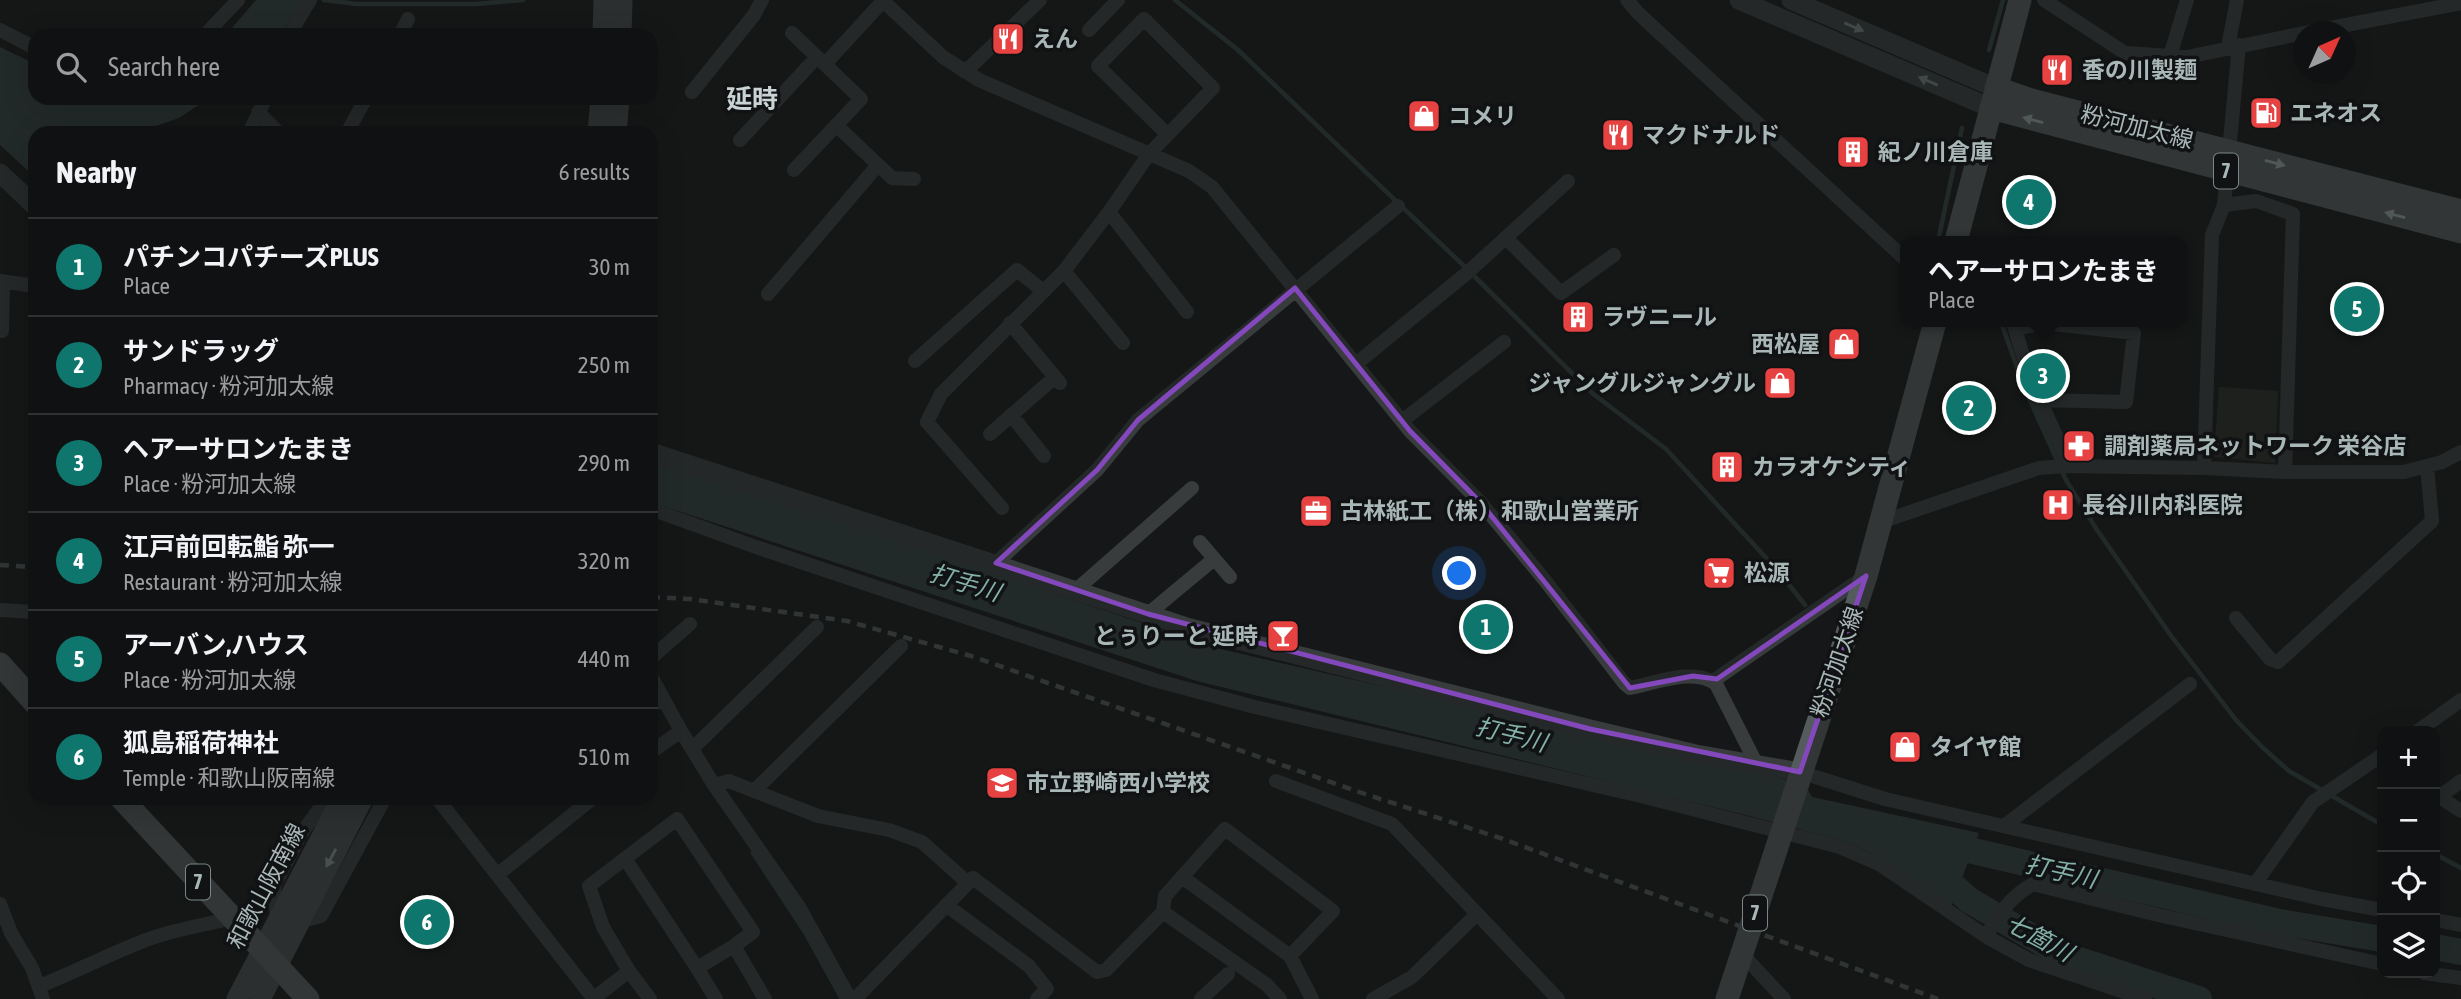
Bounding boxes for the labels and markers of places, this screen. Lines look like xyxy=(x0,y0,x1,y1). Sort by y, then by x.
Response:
restaurant icon: えん xyxy=(989,20,1027,58)
place label: えん xyxy=(1032,26,1078,52)
restaurant icon: 香の川製麺 xyxy=(2038,51,2076,89)
place label: 香の川製麺 xyxy=(2082,57,2197,83)
fuel station icon: エネオス xyxy=(2247,94,2285,132)
shop icon: コメリ xyxy=(1405,97,1443,135)
place label: エネオス xyxy=(2290,100,2382,126)
place label: コメリ xyxy=(1448,103,1517,129)
restaurant icon: マクドナルド xyxy=(1599,116,1637,154)
place label: マクドナルド xyxy=(1642,122,1780,148)
building icon: 紀ノ川倉庫 xyxy=(1834,133,1872,171)
place label: 紀ノ川倉庫 xyxy=(1878,139,1993,165)
pin: 4 xyxy=(2006,176,2052,228)
pin: 5 xyxy=(2334,283,2380,335)
building icon: ラヴニール xyxy=(1559,298,1597,336)
place label: ラヴニール xyxy=(1602,304,1717,330)
shop icon: 西松屋 xyxy=(1825,325,1863,363)
place label: 西松屋 xyxy=(1751,331,1820,357)
pin: 3 xyxy=(2020,350,2066,402)
shop icon: ジャングルジャングル xyxy=(1761,364,1799,402)
place label: ジャングルジャングル xyxy=(1528,370,1756,396)
pin: 2 xyxy=(1946,382,1992,434)
pharmacy icon: 調剤薬局ネットワーク 栄谷店 xyxy=(2060,427,2098,465)
place label: 調剤薬局ネットワーク 栄谷店 xyxy=(2104,433,2406,459)
building icon: カラオケシティ xyxy=(1708,448,1746,486)
place label: カラオケシティ xyxy=(1752,454,1912,480)
hospital icon: 長谷川内科医院 xyxy=(2039,486,2077,524)
office icon: 古林紙工（株）和歌山営業所 xyxy=(1297,492,1335,530)
place label: 長谷川内科医院 xyxy=(2082,492,2243,518)
place label: 古林紙工（株）和歌山営業所 xyxy=(1340,498,1639,524)
supermarket icon: 松源 xyxy=(1700,554,1738,592)
place label: 松源 xyxy=(1744,560,1790,586)
pin: 1 xyxy=(1463,601,1509,653)
bar icon: とぅりーと 延時 xyxy=(1264,617,1302,655)
place label: とぅりーと 延時 xyxy=(1094,623,1258,649)
shop icon: タイヤ館 xyxy=(1886,728,1924,766)
place label: タイヤ館 xyxy=(1930,734,2021,760)
school or university icon: 市立野崎西小学校 xyxy=(983,764,1021,802)
place label: 市立野崎西小学校 xyxy=(1026,770,1210,796)
pin: 6 xyxy=(404,896,450,948)

